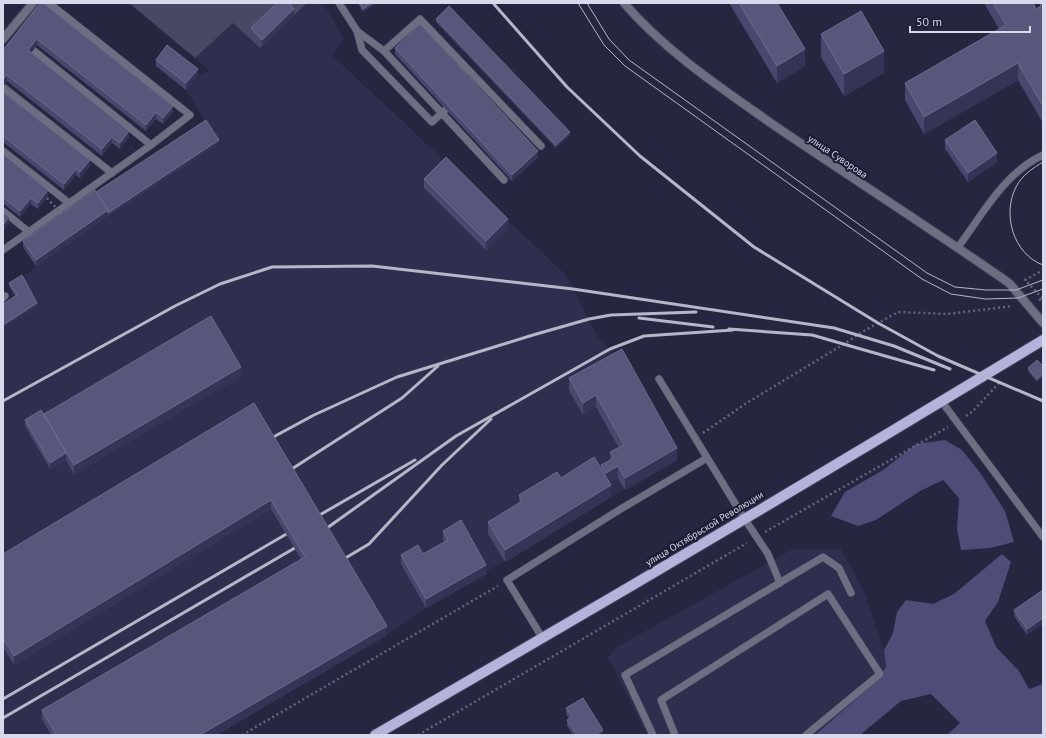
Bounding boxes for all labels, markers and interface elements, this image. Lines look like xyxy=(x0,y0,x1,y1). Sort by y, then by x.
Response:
scale bar xyxy=(910,8,1030,34)
text: 50 m xyxy=(916,14,942,29)
street label: улица Суворова xyxy=(805,132,870,181)
street label: улица Октябрьской Революции xyxy=(643,488,766,569)

